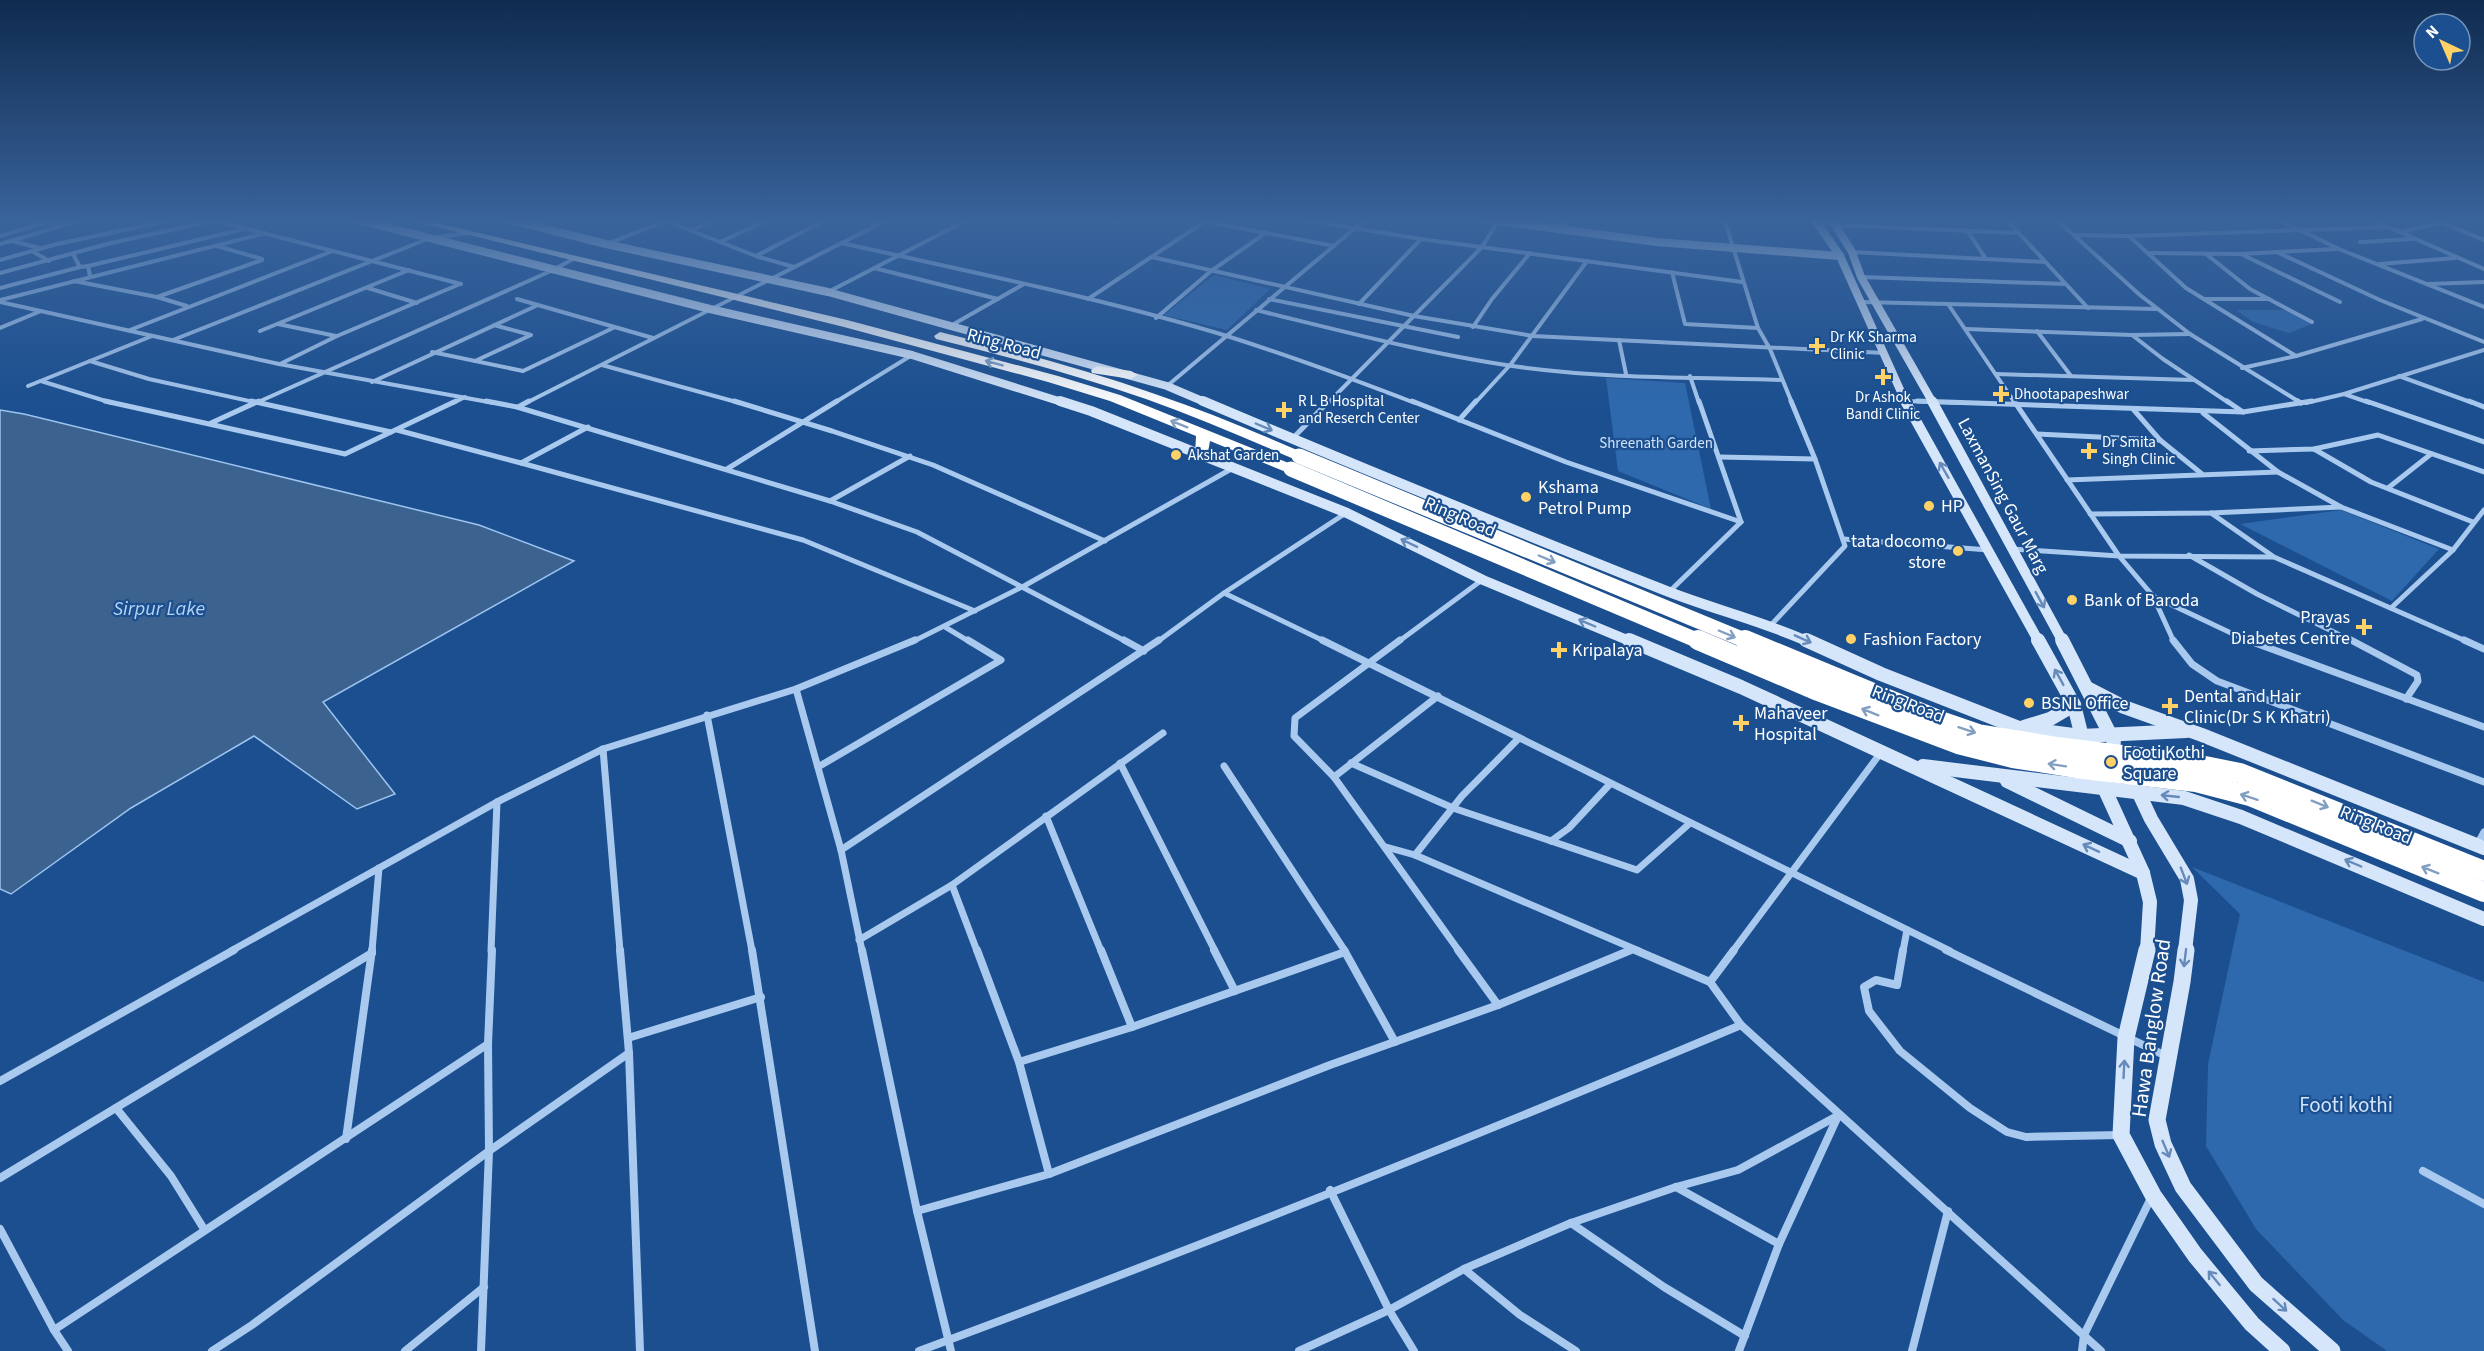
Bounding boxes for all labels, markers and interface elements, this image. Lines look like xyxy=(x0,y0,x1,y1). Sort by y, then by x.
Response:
north arrow xyxy=(2412,12,2472,72)
text: N xyxy=(2421,20,2444,44)
street label: Ring Road xyxy=(964,322,1044,366)
place label: Dr KK Sharma Clinic xyxy=(1830,327,1917,365)
marker: Dr KK Sharma Clinic xyxy=(1808,337,1826,355)
one-way arrow xyxy=(984,357,1003,368)
marker: Dr Ashok Bandi Clinic xyxy=(1874,368,1892,386)
place label: Dhootapapeshwar xyxy=(2014,384,2130,405)
marker: Dhootapapeshwar xyxy=(1992,385,2010,403)
place label: Dr Ashok Bandi Clinic xyxy=(1846,387,1920,425)
place label: R L B Hospital and Reserch Center xyxy=(1298,391,1420,429)
marker: R L B Hospital and Reserch Center xyxy=(1275,401,1293,419)
street label: LaxmanSing Gaur Marg xyxy=(1951,414,2055,578)
one-way arrow xyxy=(1170,418,1188,429)
one-way arrow xyxy=(1254,422,1272,433)
place label: Dr Smita Singh Clinic xyxy=(2102,432,2176,470)
park label: Shreenath Garden xyxy=(1599,433,1713,454)
marker: Dr Smita Singh Clinic xyxy=(2080,442,2098,460)
place label: Akshat Garden xyxy=(1188,445,1279,466)
marker: Akshat Garden xyxy=(1169,448,1183,462)
one-way arrow xyxy=(1938,462,1950,479)
place label: Kshama Petrol Pump xyxy=(1538,475,1632,521)
marker: Kshama Petrol Pump xyxy=(1519,490,1533,504)
street label: Ring Road xyxy=(1420,491,1500,543)
place label: HP xyxy=(1941,494,1963,519)
marker: HP xyxy=(1922,499,1936,513)
place label: tata docomo store xyxy=(1851,529,1946,575)
one-way arrow xyxy=(1400,537,1418,549)
marker: tata docomo store xyxy=(1951,544,1965,558)
one-way arrow xyxy=(1538,554,1556,565)
place label: Bank of Baroda xyxy=(2084,588,2199,613)
one-way arrow xyxy=(2034,591,2046,608)
marker: Bank of Baroda xyxy=(2065,593,2079,607)
water label: Sirpur Lake xyxy=(113,595,205,623)
place label: Prayas Diabetes Centre xyxy=(2231,605,2350,651)
one-way arrow xyxy=(1578,617,1596,628)
marker: Prayas Diabetes Centre xyxy=(2355,618,2373,636)
place label: Fashion Factory xyxy=(1863,627,1982,652)
one-way arrow xyxy=(1718,629,1736,640)
marker: Fashion Factory xyxy=(1844,632,1858,646)
one-way arrow xyxy=(1794,634,1812,646)
place label: Kripalaya xyxy=(1572,638,1643,663)
marker: Kripalaya xyxy=(1550,641,1568,659)
one-way arrow xyxy=(2052,669,2064,686)
street label: Ring Road xyxy=(1868,679,1948,729)
place label: Dental and Hair Clinic(Dr S K Khatri) xyxy=(2184,684,2331,730)
place label: BSNL Office xyxy=(2041,691,2129,716)
marker: BSNL Office xyxy=(2022,696,2036,710)
marker: Dental and Hair Clinic(Dr S K Khatri) xyxy=(2161,697,2179,715)
place label: Mahaveer Hospital xyxy=(1754,701,1828,747)
one-way arrow xyxy=(1862,706,1880,717)
marker: Mahaveer Hospital xyxy=(1732,714,1750,732)
one-way arrow xyxy=(1957,725,1976,736)
place label: Footi Kothi Square xyxy=(2123,740,2205,786)
marker: Footi Kothi Square xyxy=(2104,755,2118,769)
one-way arrow xyxy=(2048,759,2068,770)
one-way arrow xyxy=(2161,790,2181,801)
one-way arrow xyxy=(2240,790,2259,801)
street label: Ring Road xyxy=(2336,799,2416,851)
one-way arrow xyxy=(2310,800,2329,811)
one-way arrow xyxy=(2082,842,2100,854)
one-way arrow xyxy=(2344,857,2362,868)
one-way arrow xyxy=(2421,864,2440,875)
one-way arrow xyxy=(2180,867,2191,885)
street label: Hawa Banglow Road xyxy=(2124,937,2178,1119)
one-way arrow xyxy=(2179,947,2190,967)
one-way arrow xyxy=(2119,1059,2130,1079)
park label: Footi kothi xyxy=(2299,1090,2393,1120)
one-way arrow xyxy=(2161,1139,2172,1158)
one-way arrow xyxy=(2207,1270,2220,1286)
one-way arrow xyxy=(2272,1298,2287,1312)

